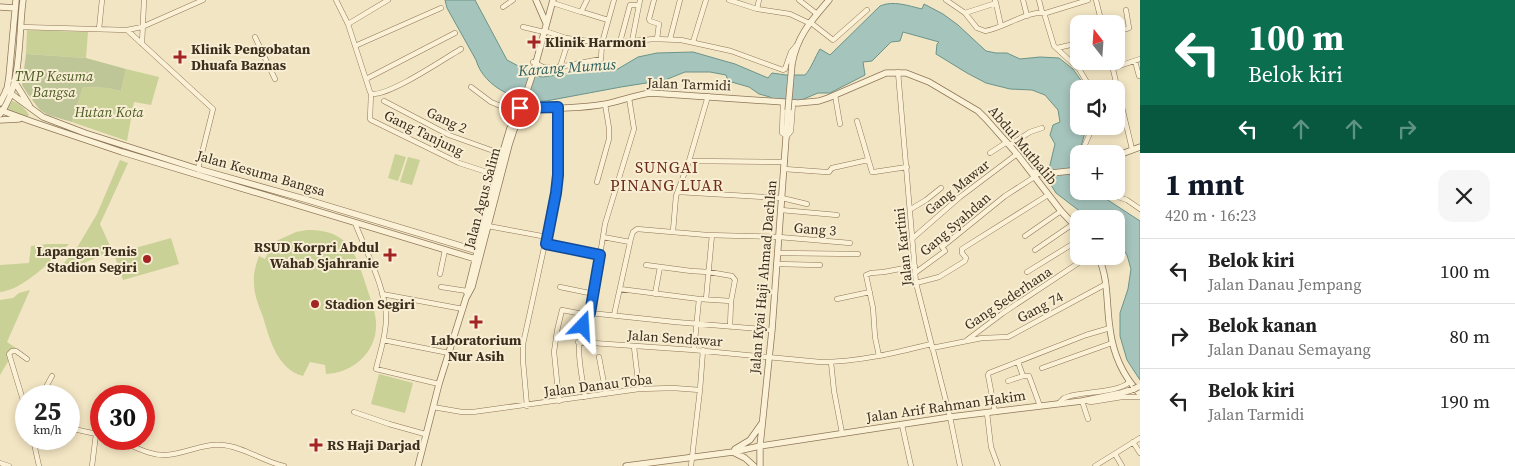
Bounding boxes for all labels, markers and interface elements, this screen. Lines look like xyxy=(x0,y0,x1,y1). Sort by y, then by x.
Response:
text: 100 m xyxy=(1248,14,1344,62)
north arrow xyxy=(1070,15,1125,70)
map controls xyxy=(1070,15,1125,265)
icon: left xyxy=(1165,20,1230,85)
place label: Klinik Harmoni xyxy=(545,32,647,52)
marker: Klinik Harmoni xyxy=(527,35,541,49)
place label: Klinik Pengobatan Dhuafa Baznas xyxy=(191,39,311,75)
marker: Klinik Pengobatan Dhuafa Baznas xyxy=(173,50,187,64)
water label: Karang Mumus xyxy=(516,53,617,81)
text: Belok kiri xyxy=(1248,59,1343,89)
park label: TMP Kesuma Bangsa xyxy=(15,66,94,102)
street label: Jalan Tarmidi xyxy=(646,72,731,95)
button: sound xyxy=(1070,80,1125,135)
pin xyxy=(499,87,541,129)
icon: arrive xyxy=(506,94,534,122)
street label: Abdul Muthalib xyxy=(984,101,1062,189)
park label: Hutan Kota xyxy=(73,102,144,122)
street label: Gang 2 xyxy=(423,102,471,138)
street label: Gang Tanjung xyxy=(381,105,467,161)
icon: left xyxy=(1234,115,1262,143)
icon: ahead xyxy=(1287,115,1315,143)
icon: ahead xyxy=(1340,115,1368,143)
icon: right xyxy=(1393,115,1421,143)
street label: Jalan Kesuma Bangsa xyxy=(193,145,329,201)
street label: Jalan Agus Salim xyxy=(459,145,505,252)
button: + xyxy=(1070,145,1125,200)
street label: Gang Mawar xyxy=(920,155,994,219)
district label: SUNGAI PINANG LUAR xyxy=(610,156,724,196)
text: 1 mnt xyxy=(1165,164,1244,205)
button: close xyxy=(1438,170,1490,222)
street label: Jalan Kyai Haji Ahmad Dachlan xyxy=(744,179,781,376)
street label: Gang Syahdan xyxy=(915,187,995,261)
text: 420 m · 16:23 xyxy=(1165,204,1256,226)
street label: Jalan Kartini xyxy=(889,207,917,288)
button: − xyxy=(1070,210,1125,265)
street label: Gang 3 xyxy=(793,218,837,240)
place label: RSUD Korpri Abdul Wahab Sjahranie xyxy=(254,237,379,273)
place label: Lapangan Tenis Stadion Segiri xyxy=(36,241,138,277)
text: Belok kiri xyxy=(1208,247,1295,273)
marker: RSUD Korpri Abdul Wahab Sjahranie xyxy=(383,248,397,262)
marker: Lapangan Tenis Stadion Segiri xyxy=(141,253,153,265)
icon: left xyxy=(1165,257,1193,285)
text: 100 m xyxy=(1440,258,1490,284)
street label: Gang Sederhana xyxy=(960,261,1057,335)
text: Jalan Danau Jempang xyxy=(1208,273,1362,295)
street label: Gang 74 xyxy=(1013,287,1067,327)
place label: Stadion Segiri xyxy=(325,294,416,314)
marker: Stadion Segiri xyxy=(309,298,321,310)
position arrow xyxy=(556,299,608,351)
text: Belok kanan xyxy=(1208,312,1317,338)
marker: Laboratorium Nur Asih xyxy=(469,315,483,329)
icon: right xyxy=(1165,322,1193,350)
text: 80 m xyxy=(1449,323,1490,349)
street label: Jalan Sendawar xyxy=(626,325,724,351)
place label: Laboratorium Nur Asih xyxy=(431,330,522,366)
text: Jalan Danau Semayang xyxy=(1208,338,1371,360)
street label: Jalan Danau Toba xyxy=(542,368,654,402)
text: Belok kiri xyxy=(1208,377,1295,403)
speed limit sign: 30 xyxy=(90,385,155,450)
street label: Jalan Arif Rahman Hakim xyxy=(864,385,1027,427)
icon: left xyxy=(1165,387,1193,415)
text: 190 m xyxy=(1440,388,1490,414)
text: 25 xyxy=(34,394,61,428)
text: Jalan Tarmidi xyxy=(1208,403,1304,425)
text: km/h xyxy=(33,422,62,438)
place label: RS Haji Darjad xyxy=(327,435,421,455)
marker: RS Haji Darjad xyxy=(309,438,323,452)

